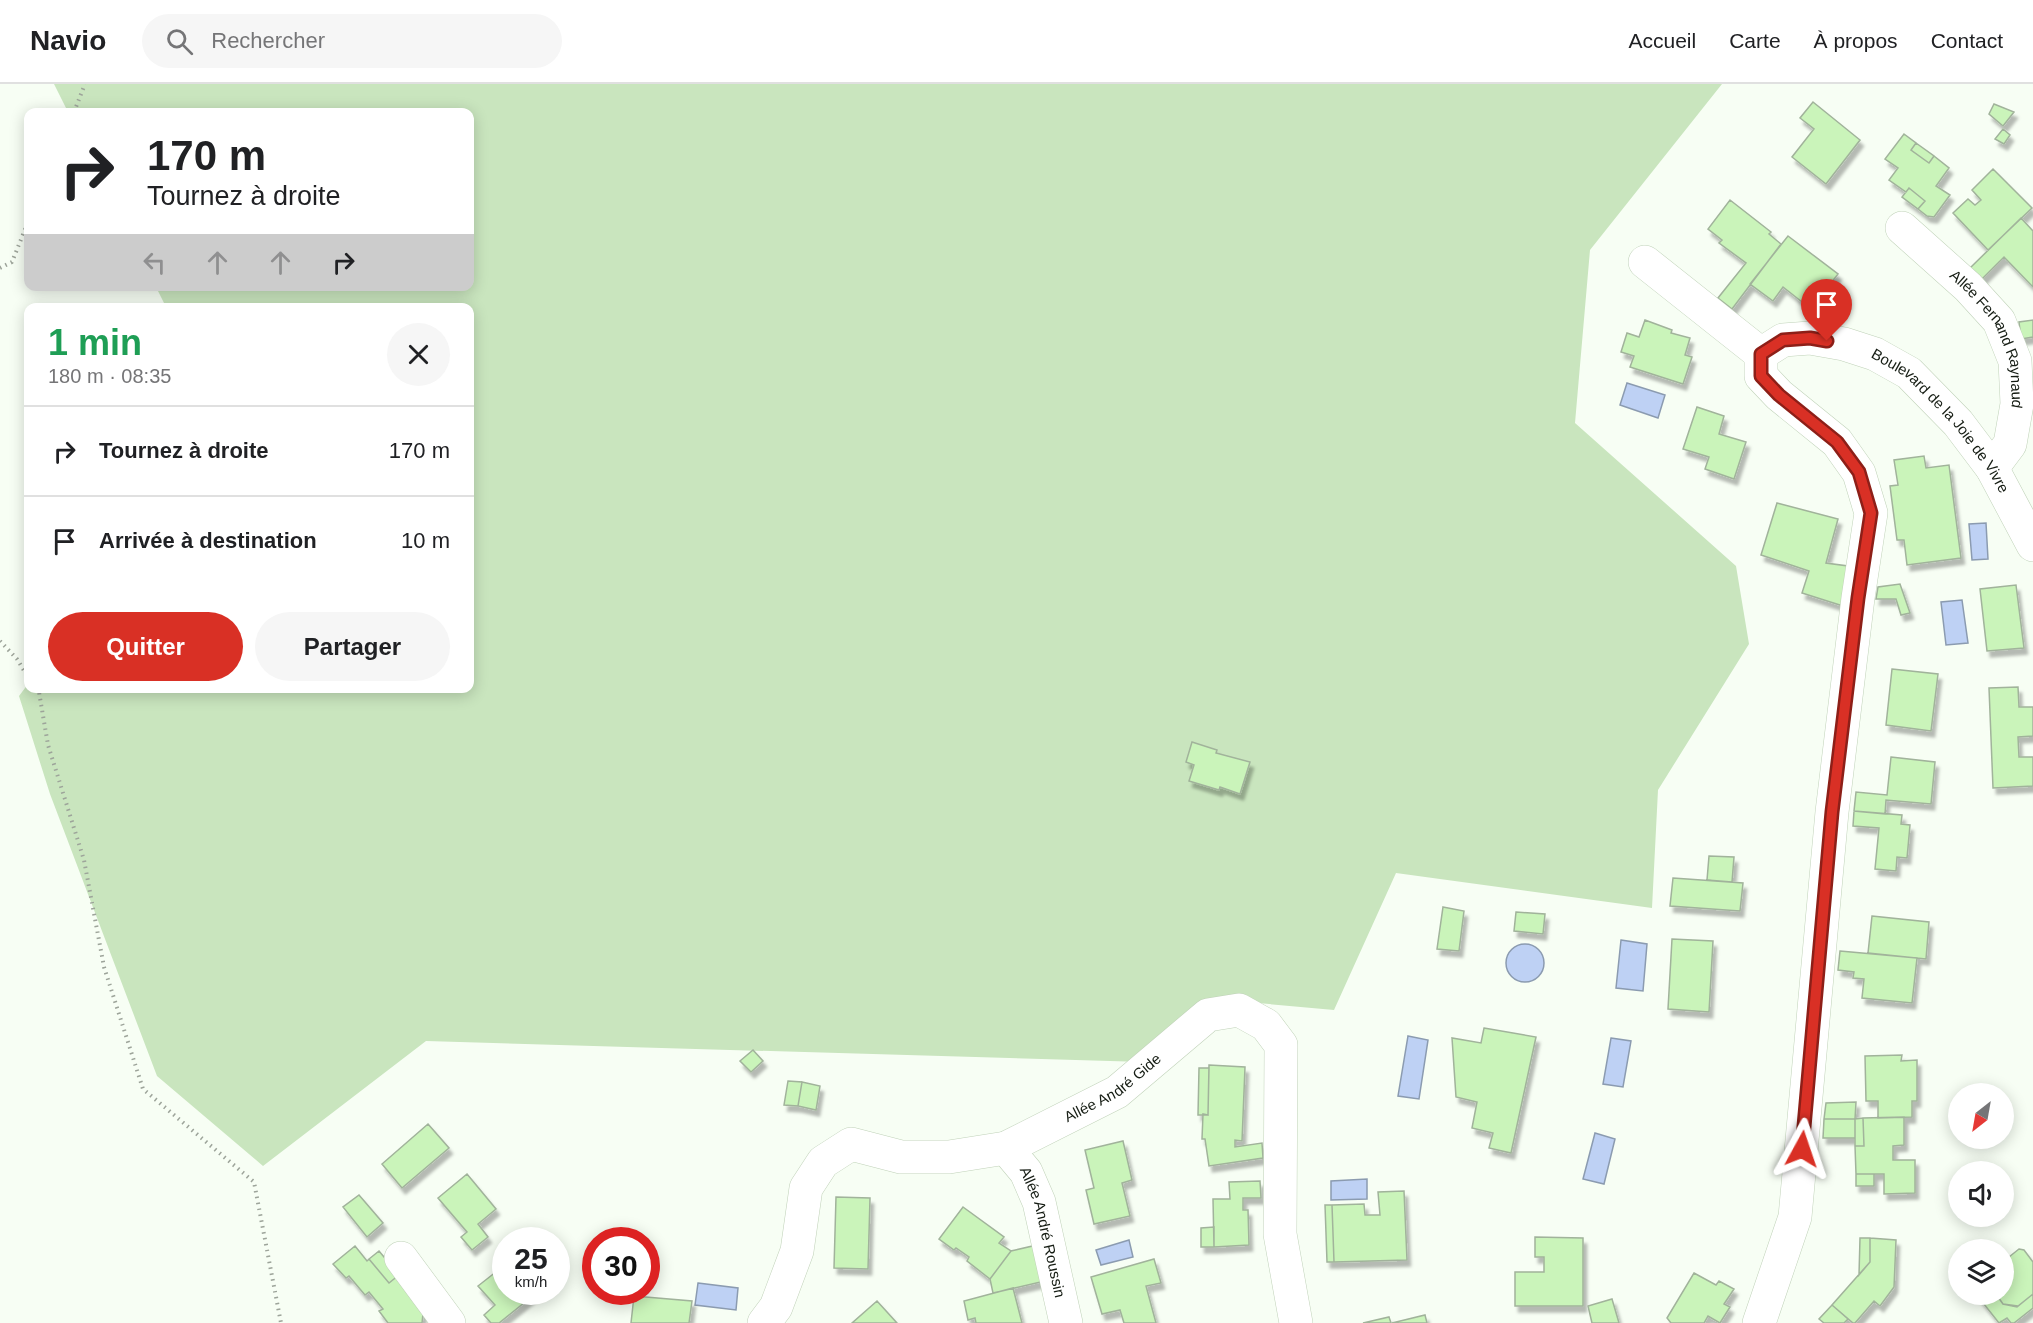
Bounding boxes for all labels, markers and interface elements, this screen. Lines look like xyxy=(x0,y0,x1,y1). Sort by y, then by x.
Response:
search box xyxy=(142,14,562,68)
text: Navio xyxy=(30,25,106,56)
icon: search xyxy=(163,25,196,58)
text: Rechercher xyxy=(211,28,325,53)
text: Accueil xyxy=(1629,29,1696,52)
text: Carte xyxy=(1729,29,1781,52)
text: À propos xyxy=(1814,29,1898,52)
text: Contact xyxy=(1931,29,2003,52)
icon: right xyxy=(48,132,126,210)
text: 170 m xyxy=(147,132,266,179)
text: Tournez à droite xyxy=(147,181,341,211)
icon: left xyxy=(138,246,171,279)
icon: ahead xyxy=(201,246,234,279)
icon: ahead xyxy=(264,246,297,279)
icon: right xyxy=(327,246,360,279)
street label: Allée Fernand Raynaud xyxy=(1947,266,2027,410)
pin xyxy=(1801,279,1852,341)
icon: arrive xyxy=(1810,288,1843,321)
text: 1 min xyxy=(48,322,142,363)
button: close xyxy=(387,323,450,386)
street label: Boulevard de la Joie de Vivre xyxy=(1869,345,2013,496)
text: 180 m · 08:35 xyxy=(48,365,171,387)
icon: right xyxy=(48,435,81,468)
text: Tournez à droite xyxy=(99,438,269,463)
text: 170 m xyxy=(389,438,450,463)
icon: arrive xyxy=(48,525,81,558)
text: Arrivée à destination xyxy=(99,528,317,553)
text: 10 m xyxy=(401,528,450,553)
button: Quitter xyxy=(48,612,243,681)
button: Partager xyxy=(255,612,450,681)
street label: Allée André Gide xyxy=(1061,1050,1164,1125)
north arrow xyxy=(1948,1083,2014,1149)
map controls xyxy=(1948,1083,2014,1305)
position arrow xyxy=(1770,1117,1834,1181)
button: sound xyxy=(1948,1161,2014,1227)
street label: Allée André Roussin xyxy=(1017,1164,1069,1299)
speed limit sign: 30 xyxy=(582,1227,660,1305)
button: layers xyxy=(1948,1239,2014,1305)
text: 25 xyxy=(514,1242,548,1275)
text: km/h xyxy=(515,1273,547,1290)

